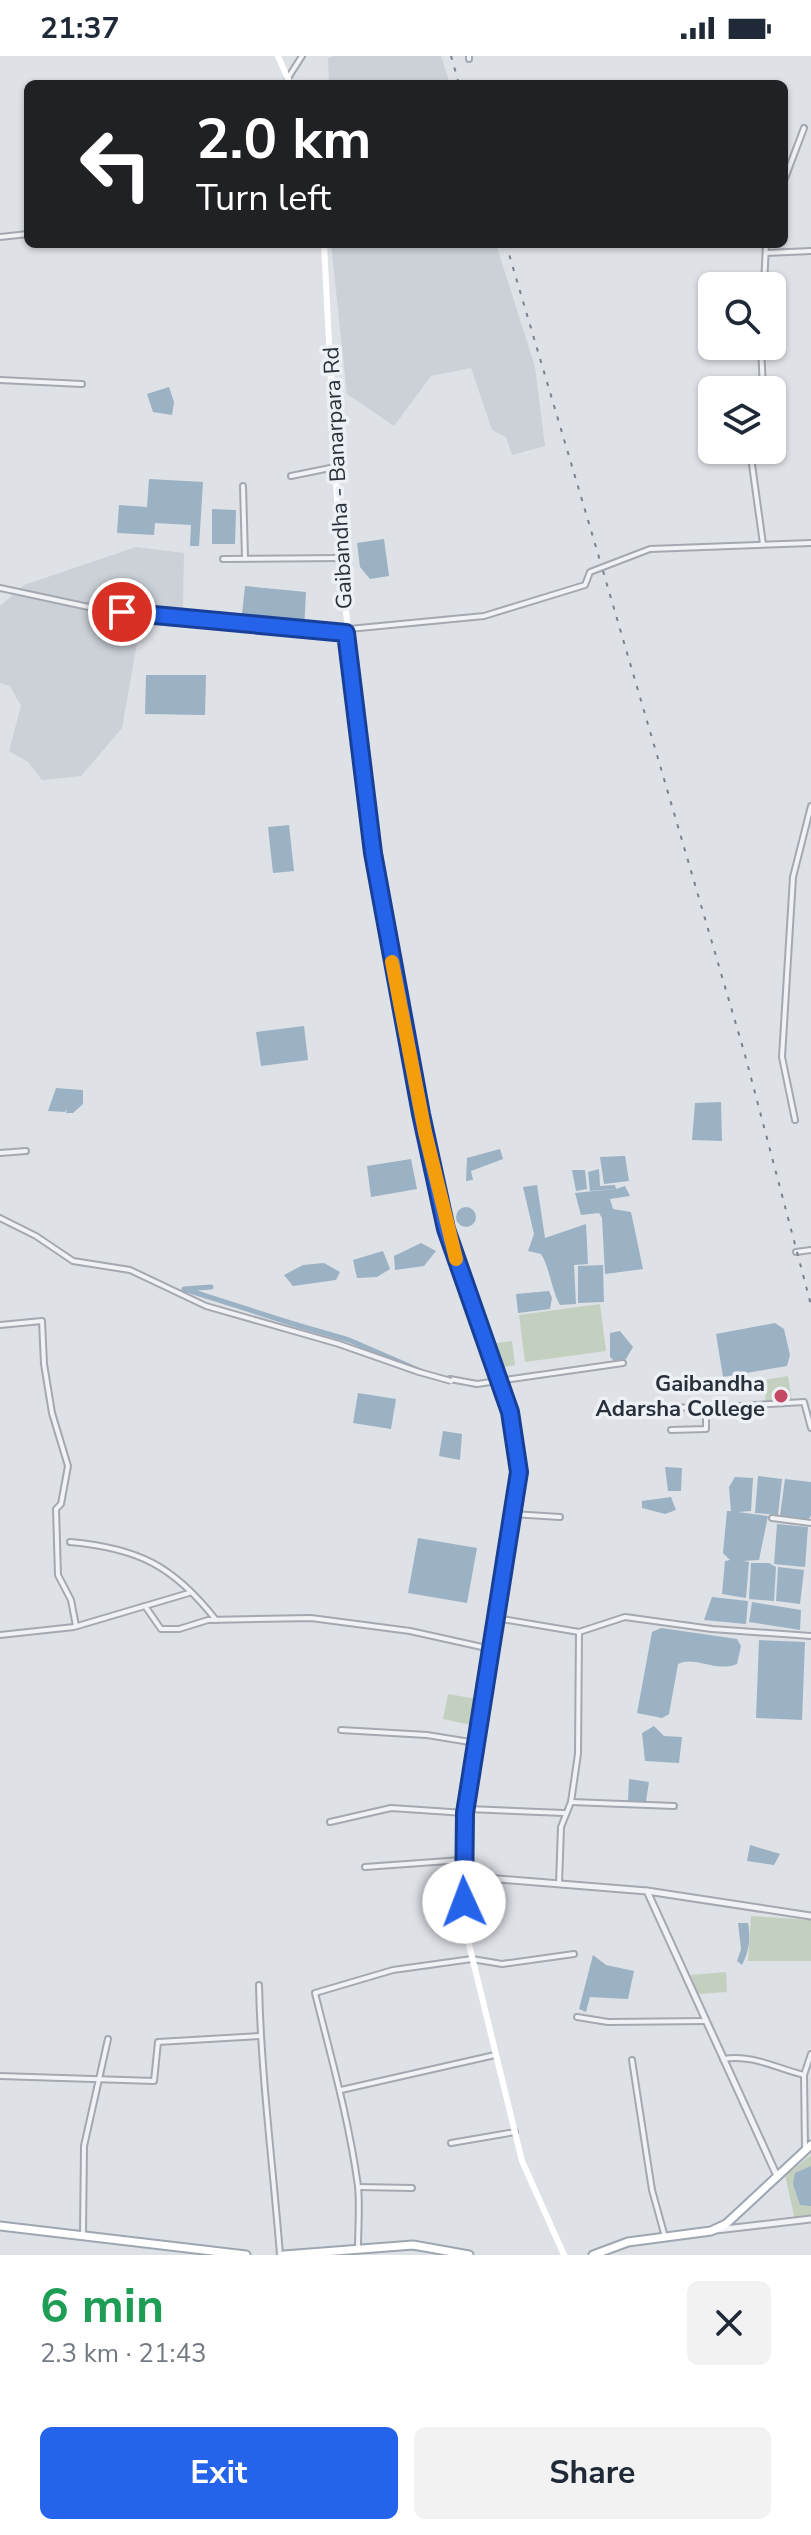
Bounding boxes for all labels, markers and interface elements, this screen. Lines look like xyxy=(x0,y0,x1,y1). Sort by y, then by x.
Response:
text: 21:37 xyxy=(40,8,119,49)
text: 2.0 km xyxy=(196,101,371,178)
icon: left xyxy=(64,112,168,216)
text: Turn left xyxy=(196,174,331,223)
map controls xyxy=(698,272,786,464)
button: search xyxy=(698,272,786,360)
street label: Gaibandha - Banarpara Rd xyxy=(316,346,360,610)
button: layers xyxy=(698,376,786,464)
pin xyxy=(88,578,156,646)
icon: arrive xyxy=(100,590,144,634)
place label: Gaibandha Adarsha College xyxy=(596,1369,765,1424)
marker: Gaibandha Adarsha College xyxy=(772,1387,790,1405)
position arrow xyxy=(422,1860,506,1944)
text: 6 min xyxy=(40,2273,164,2339)
button: close xyxy=(687,2281,771,2365)
text: 2.3 km · 21:43 xyxy=(40,2336,207,2371)
button: Exit xyxy=(40,2427,398,2519)
button: Share xyxy=(414,2427,771,2519)

